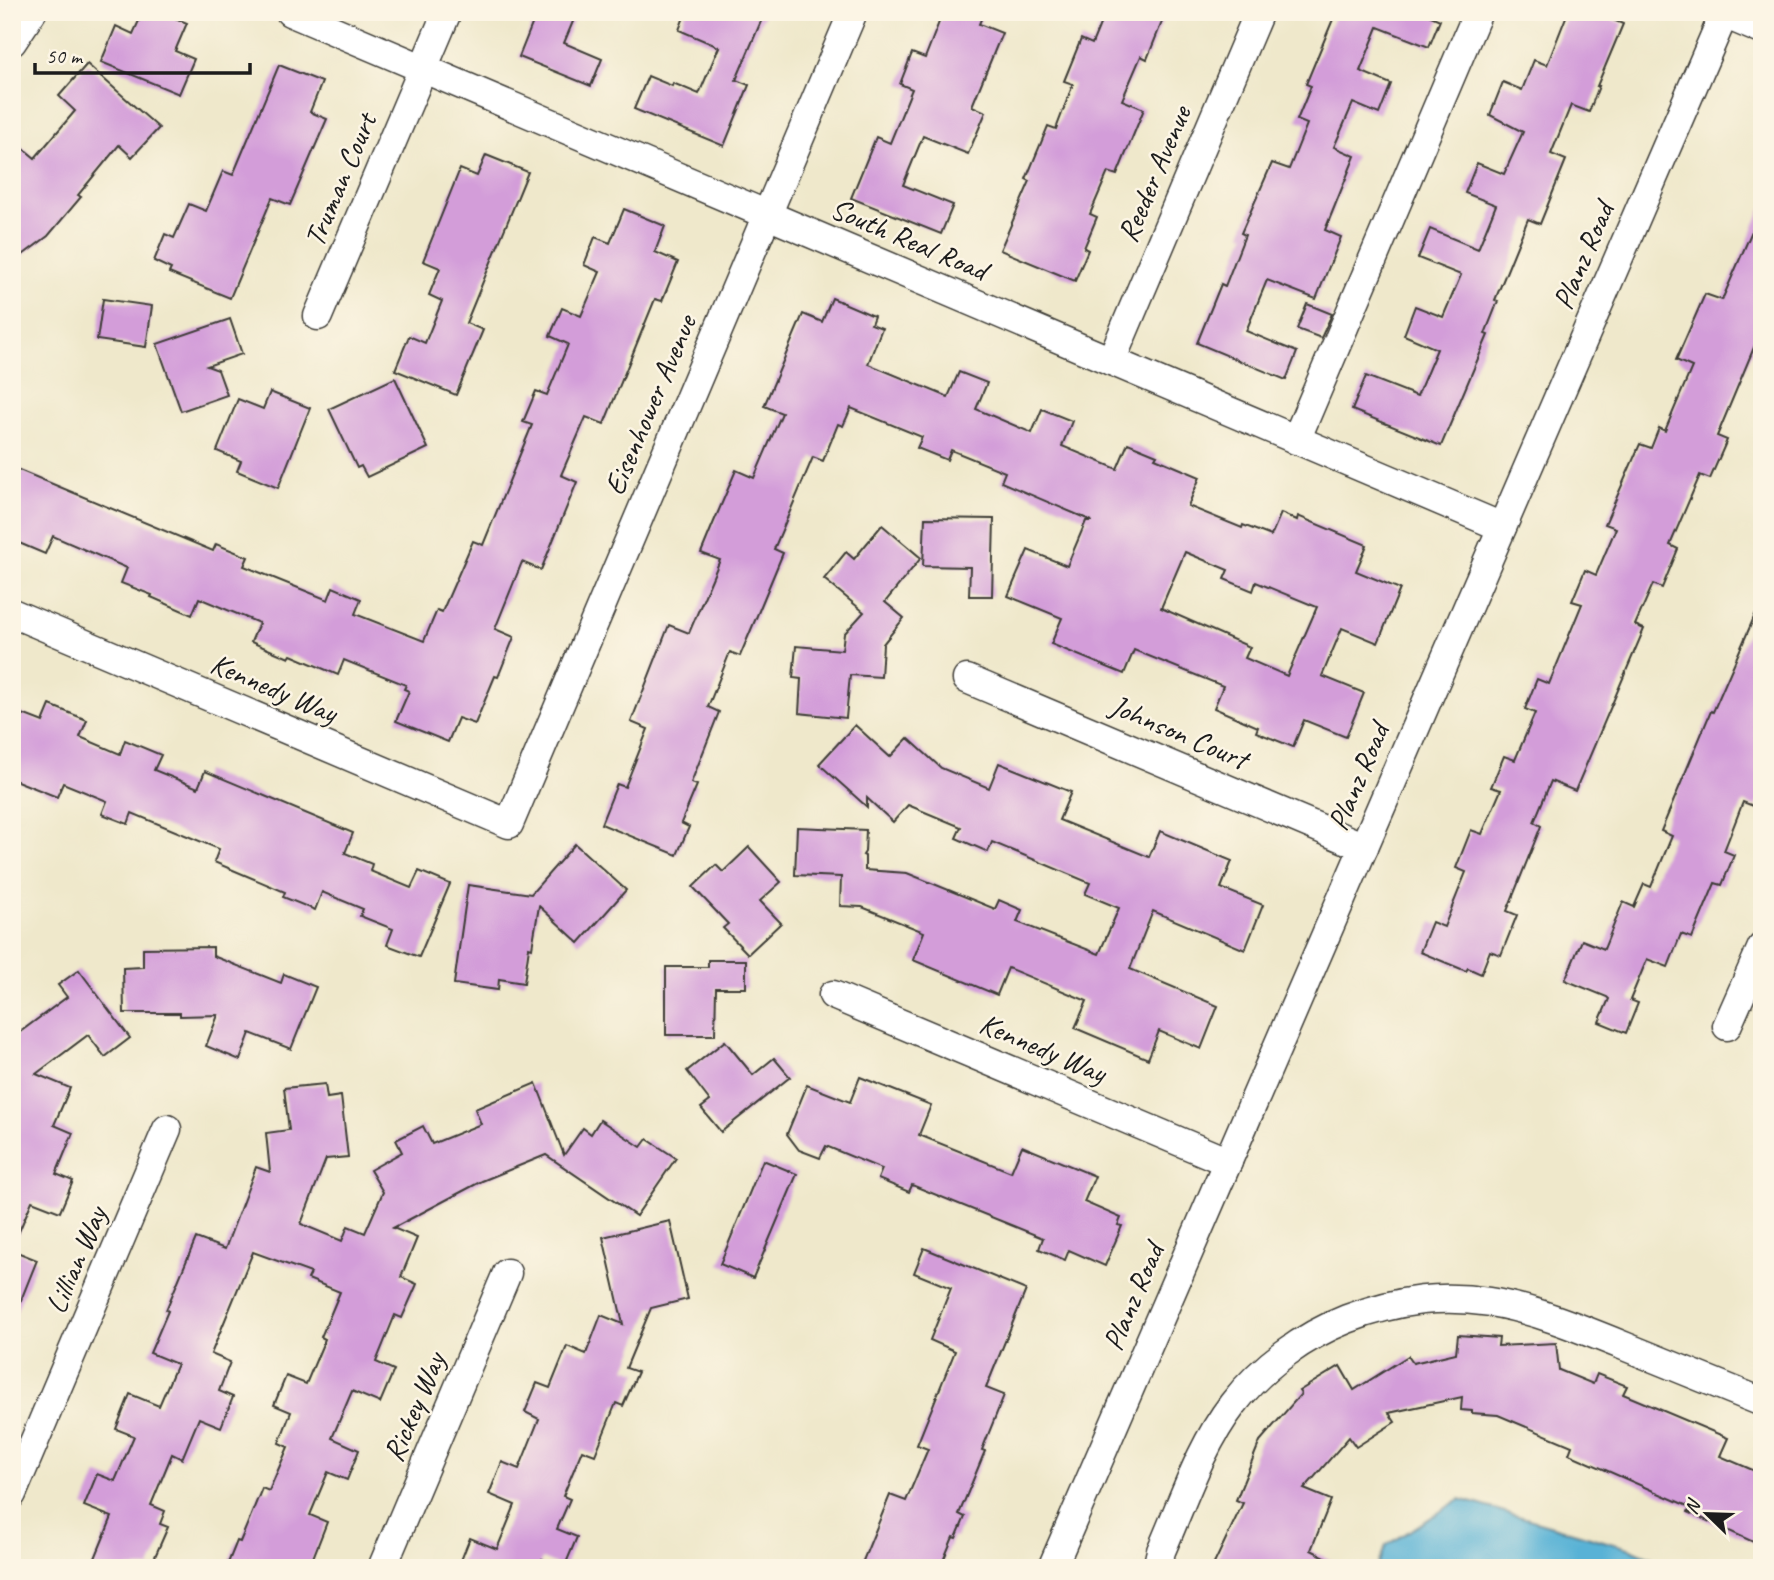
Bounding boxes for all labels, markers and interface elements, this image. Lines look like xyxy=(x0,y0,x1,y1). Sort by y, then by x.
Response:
scale bar xyxy=(35,32,250,76)
text: 50 m xyxy=(46,43,84,69)
street label: Reeder Avenue xyxy=(1108,98,1201,248)
street label: Truman Court xyxy=(295,105,386,252)
street label: South Real Road xyxy=(825,189,997,291)
street label: Planz Road xyxy=(1544,193,1624,315)
street label: Eisenhower Avenue xyxy=(595,307,706,501)
street label: Kennedy Way xyxy=(205,644,345,732)
street label: Johnson Court xyxy=(1103,685,1257,779)
street label: Planz Road xyxy=(1319,714,1399,836)
street label: Kennedy Way xyxy=(974,1004,1114,1092)
street label: Lillian Way xyxy=(37,1199,116,1319)
street label: Planz Road xyxy=(1094,1234,1174,1356)
street label: Rickey Way xyxy=(374,1344,455,1467)
north arrow xyxy=(1672,1478,1742,1548)
text: N xyxy=(1679,1495,1707,1518)

